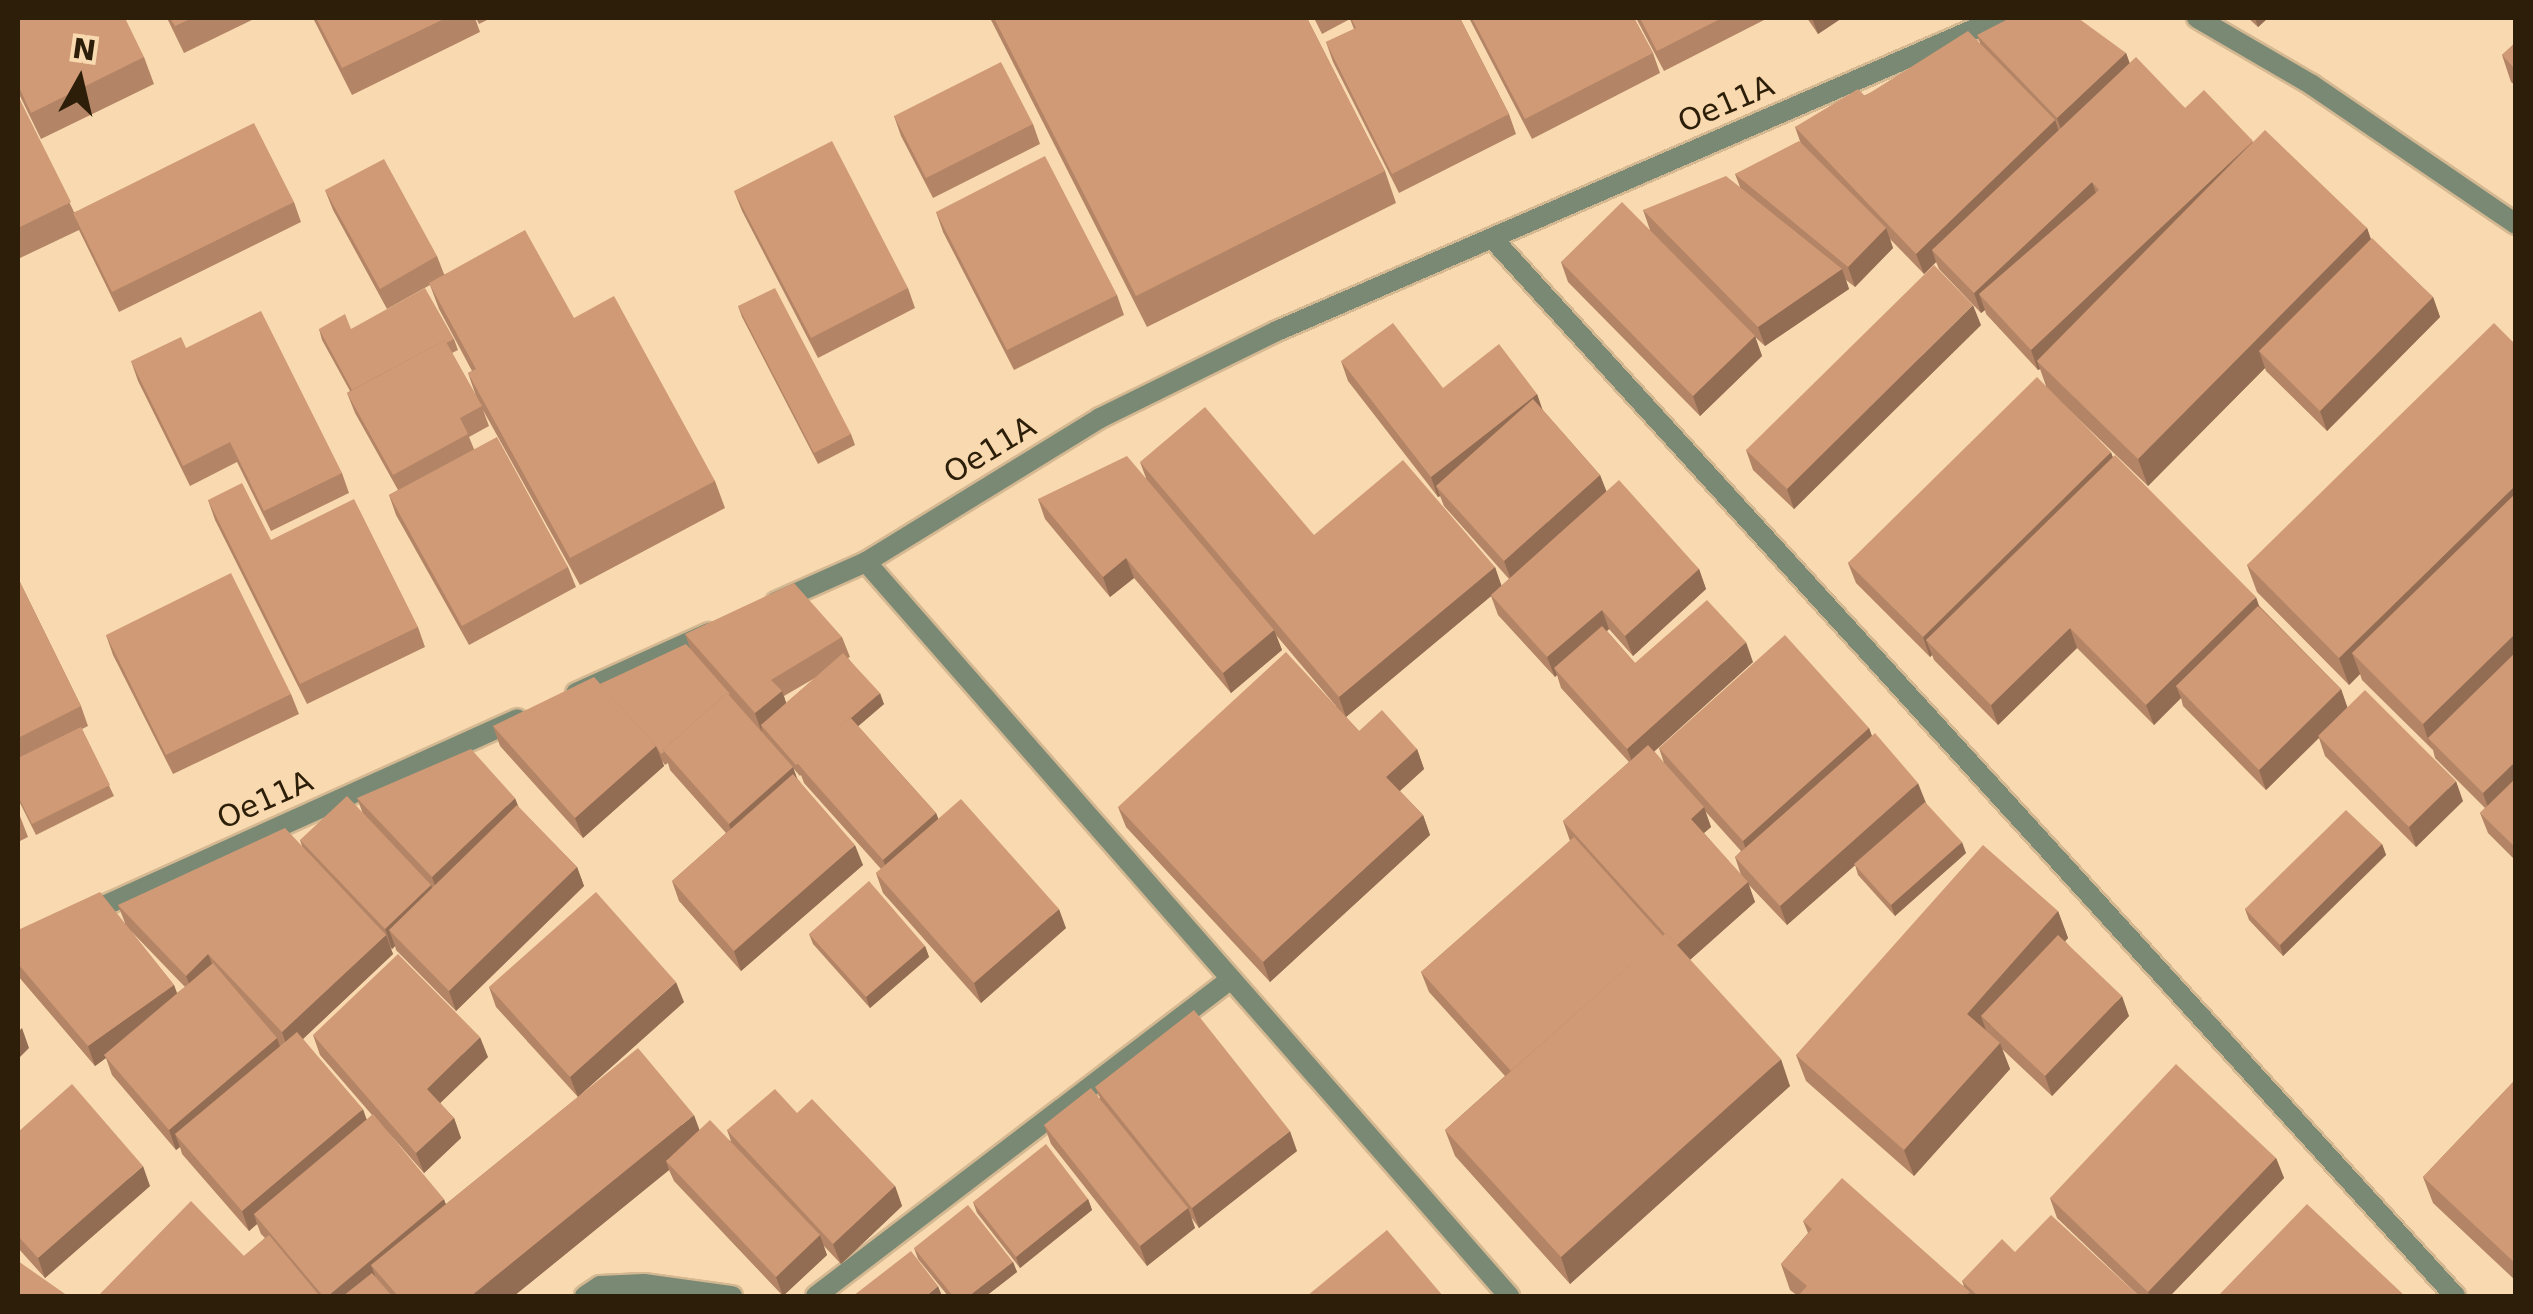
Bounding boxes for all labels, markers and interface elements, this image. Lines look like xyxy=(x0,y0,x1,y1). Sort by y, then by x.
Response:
north arrow xyxy=(30,30,130,130)
text: N xyxy=(70,32,98,68)
street label: Oe11A xyxy=(1673,68,1779,140)
street label: Oe11A xyxy=(938,409,1042,491)
street label: Oe11A xyxy=(212,763,318,837)

